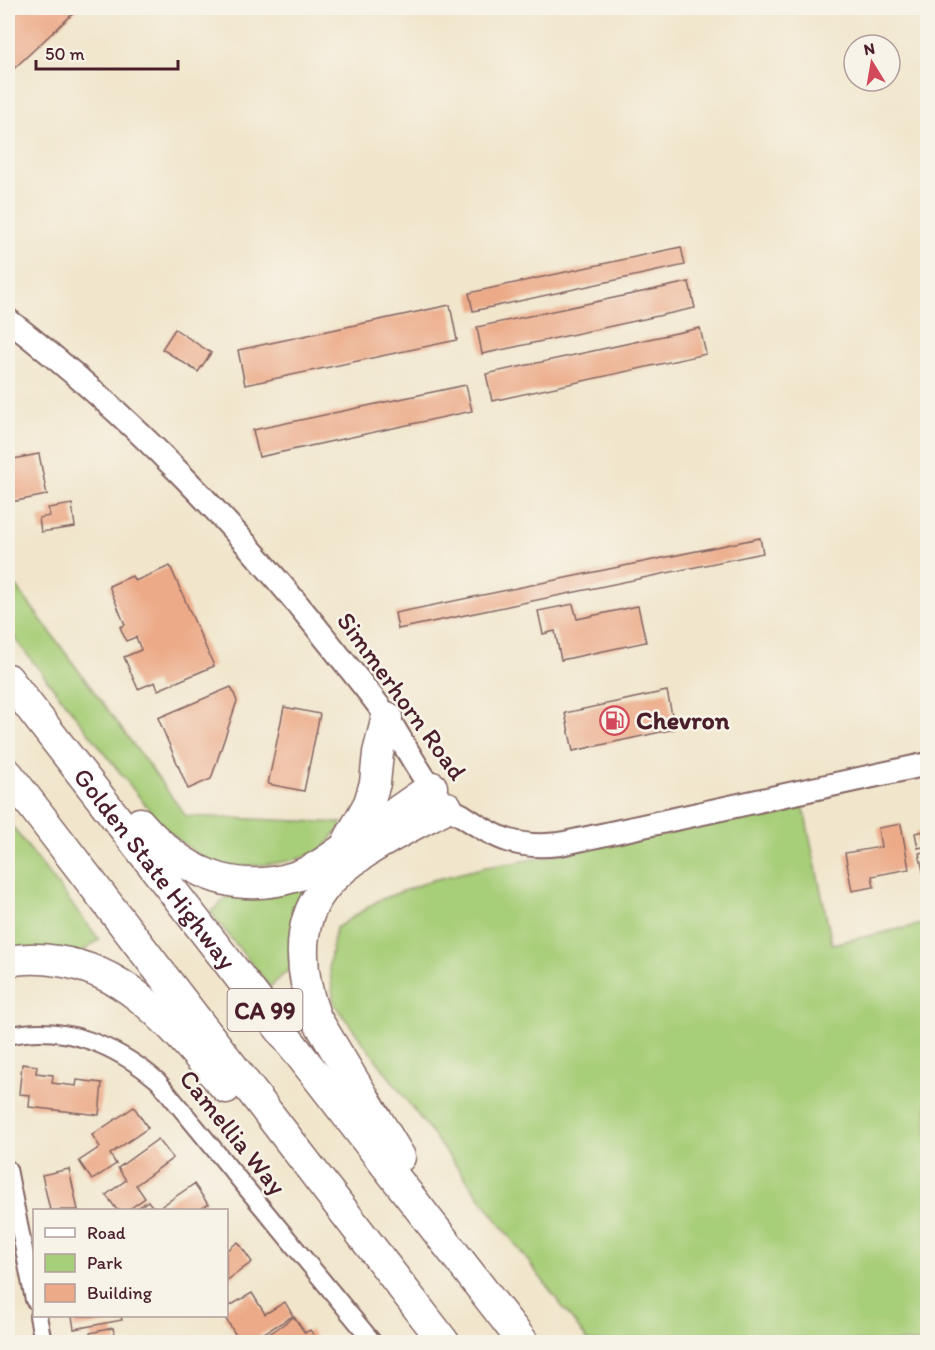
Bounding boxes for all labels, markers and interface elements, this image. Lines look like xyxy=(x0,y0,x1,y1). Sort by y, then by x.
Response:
scale bar xyxy=(36,33,178,71)
north arrow xyxy=(842,33,902,93)
text: N xyxy=(862,38,876,59)
text: 50 m xyxy=(45,43,85,65)
street label: Simmerhorn Road xyxy=(330,606,474,787)
fuel station icon: Chevron xyxy=(599,704,631,736)
place label: Chevron xyxy=(636,704,730,736)
street label: Golden State Highway xyxy=(67,761,244,976)
road number: CA 99 xyxy=(228,989,302,1031)
street label: Camellia Way xyxy=(173,1063,293,1201)
legend xyxy=(33,1209,228,1317)
text: Road xyxy=(87,1222,126,1244)
text: Park xyxy=(87,1252,122,1274)
text: Building xyxy=(87,1282,153,1304)

